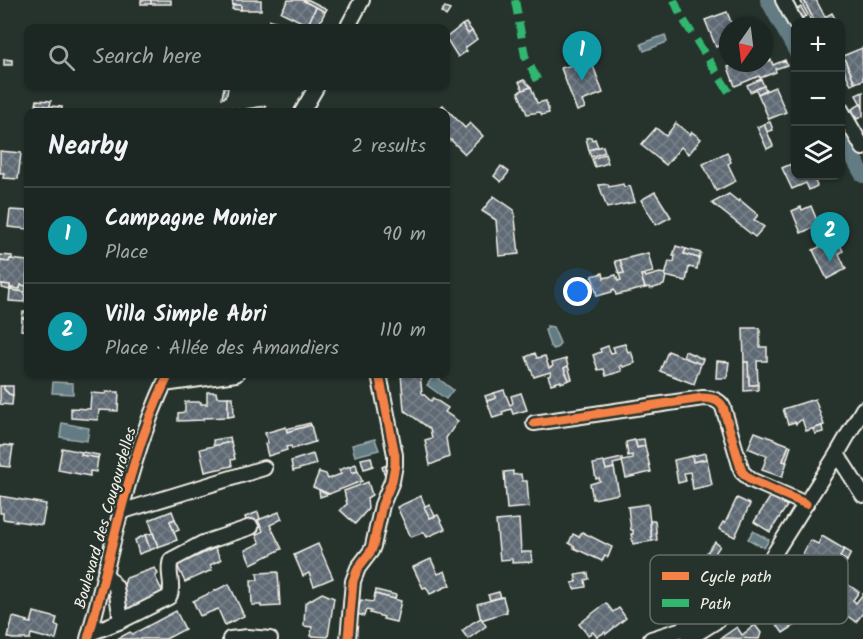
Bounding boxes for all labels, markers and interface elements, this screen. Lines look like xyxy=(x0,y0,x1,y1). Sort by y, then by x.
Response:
north arrow xyxy=(719,18,773,72)
map controls xyxy=(791,18,845,180)
button: + xyxy=(791,18,845,72)
search box xyxy=(24,24,450,90)
pin: 1 xyxy=(562,32,602,81)
text: Search here xyxy=(93,40,201,75)
icon: search xyxy=(45,41,78,74)
button: − xyxy=(791,72,845,126)
text: Nearby xyxy=(48,126,128,168)
button: layers xyxy=(791,126,845,180)
text: 2 results xyxy=(351,131,426,163)
text: Campagne Monier xyxy=(105,202,276,237)
pin: 2 xyxy=(810,212,850,262)
text: 1 xyxy=(64,219,71,251)
text: 90 m xyxy=(382,219,426,251)
text: Place xyxy=(105,237,148,269)
your location xyxy=(563,277,592,306)
text: Villa Simple Abri xyxy=(105,298,267,333)
text: 2 xyxy=(62,315,73,347)
text: 110 m xyxy=(380,315,426,347)
text: Place · Allée des Amandiers xyxy=(105,333,339,365)
street label: Boulevard des Cougourdelles xyxy=(68,424,144,612)
legend xyxy=(650,555,848,624)
text: Cycle path xyxy=(700,565,772,590)
text: Path xyxy=(700,592,731,617)

